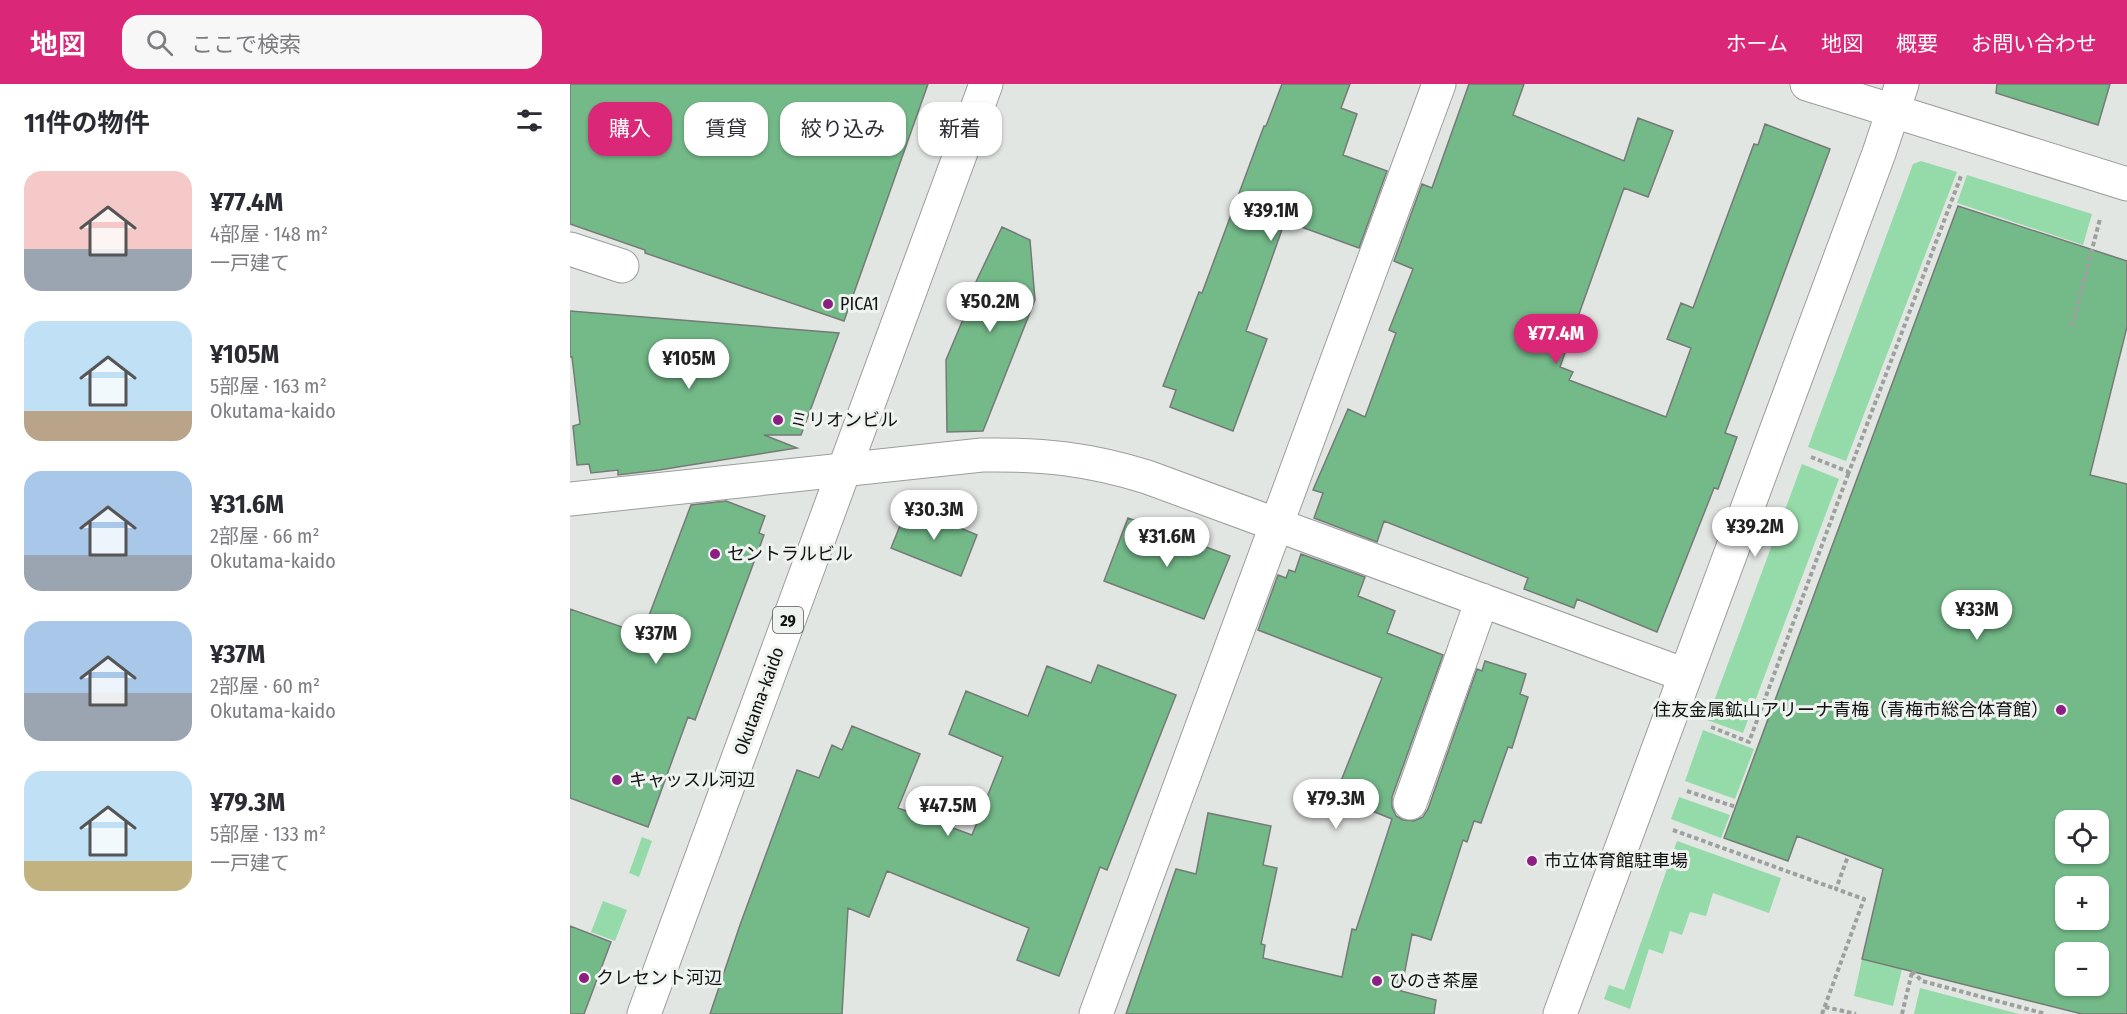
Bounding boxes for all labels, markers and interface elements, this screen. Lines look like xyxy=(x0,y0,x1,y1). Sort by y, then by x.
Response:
search box xyxy=(122,15,542,69)
icon: search xyxy=(143,26,176,59)
text: 地図 xyxy=(30,28,86,61)
text: ここで検索 xyxy=(191,31,301,58)
text: ホーム xyxy=(1726,31,1788,57)
text: 地図 xyxy=(1821,31,1863,57)
text: 概要 xyxy=(1896,31,1938,57)
text: お問い合わせ xyxy=(1971,31,2097,57)
chip: 購入 xyxy=(588,102,672,156)
chip: 賃貸 xyxy=(684,102,768,156)
chip: 絞り込み xyxy=(780,102,906,156)
chip: 新着 xyxy=(918,102,1002,156)
icon: filters xyxy=(513,104,546,137)
text: 11件の物件 xyxy=(24,108,150,139)
text: ¥77.4M xyxy=(210,187,283,218)
pin: ¥39.1M xyxy=(1222,191,1320,242)
icon: home xyxy=(72,195,144,267)
text: ¥39.1M xyxy=(1243,198,1299,222)
text: 4部屋 · 148 m² xyxy=(210,222,328,246)
text: 一戸建て xyxy=(210,251,290,275)
pin: ¥50.2M xyxy=(941,282,1039,333)
text: ¥50.2M xyxy=(960,289,1020,313)
place label: PICA1 xyxy=(840,293,879,315)
marker: PICA1 xyxy=(821,297,835,311)
pin: ¥77.4M xyxy=(1507,314,1605,365)
text: ¥77.4M xyxy=(1528,321,1584,345)
text: ¥105M xyxy=(210,339,279,370)
pin: ¥105M xyxy=(647,339,731,390)
icon: home xyxy=(72,345,144,417)
text: ¥105M xyxy=(662,346,716,370)
text: 5部屋 · 163 m² xyxy=(210,374,327,398)
text: Okutama-kaido xyxy=(210,399,336,423)
place label: ミリオンビル xyxy=(790,409,898,431)
marker: ミリオンビル xyxy=(771,413,785,427)
text: ¥31.6M xyxy=(210,489,284,520)
pin: ¥30.3M xyxy=(885,490,983,541)
icon: home xyxy=(72,495,144,567)
text: ¥30.3M xyxy=(904,497,964,521)
pin: ¥39.2M xyxy=(1706,507,1804,558)
text: ¥39.2M xyxy=(1726,514,1784,538)
pin: ¥31.6M xyxy=(1118,517,1216,568)
text: 2部屋 · 66 m² xyxy=(210,524,320,548)
text: ¥31.6M xyxy=(1139,524,1195,548)
place label: セントラルビル xyxy=(727,543,853,565)
marker: セントラルビル xyxy=(708,547,722,561)
text: Okutama-kaido xyxy=(210,549,336,573)
pin: ¥33M xyxy=(1941,590,2013,641)
text: ¥33M xyxy=(1955,597,1999,621)
road number: 29 xyxy=(773,607,803,633)
pin: ¥37M xyxy=(620,614,692,665)
text: ¥37M xyxy=(635,621,677,645)
text: ¥37M xyxy=(210,639,265,670)
street label: Okutama-kaido xyxy=(729,644,789,758)
icon: home xyxy=(72,645,144,717)
text: 2部屋 · 60 m² xyxy=(210,674,320,698)
text: Okutama-kaido xyxy=(210,699,336,723)
place label: 住友金属鉱山アリーナ青梅（青梅市総合体育館） xyxy=(1653,699,2049,721)
marker: 住友金属鉱山アリーナ青梅（青梅市総合体育館） xyxy=(2054,703,2068,717)
place label: キャッスル河辺 xyxy=(629,769,755,791)
marker: キャッスル河辺 xyxy=(610,773,624,787)
pin: ¥79.3M xyxy=(1287,779,1385,830)
pin: ¥47.5M xyxy=(899,786,997,837)
text: ¥79.3M xyxy=(1307,786,1365,810)
text: ¥79.3M xyxy=(210,787,285,818)
text: ¥47.5M xyxy=(919,793,977,817)
icon: home xyxy=(72,795,144,867)
map controls xyxy=(2055,810,2109,996)
button: locate xyxy=(2055,810,2109,864)
text: 5部屋 · 133 m² xyxy=(210,822,326,846)
place label: 市立体育館駐車場 xyxy=(1544,850,1688,872)
text: 一戸建て xyxy=(210,851,290,875)
marker: 市立体育館駐車場 xyxy=(1525,854,1539,868)
button: + xyxy=(2055,876,2109,930)
button: − xyxy=(2055,942,2109,996)
place label: クレセント河辺 xyxy=(596,967,722,989)
place label: ひのき茶屋 xyxy=(1389,970,1478,992)
marker: クレセント河辺 xyxy=(577,971,591,985)
marker: ひのき茶屋 xyxy=(1370,974,1384,988)

